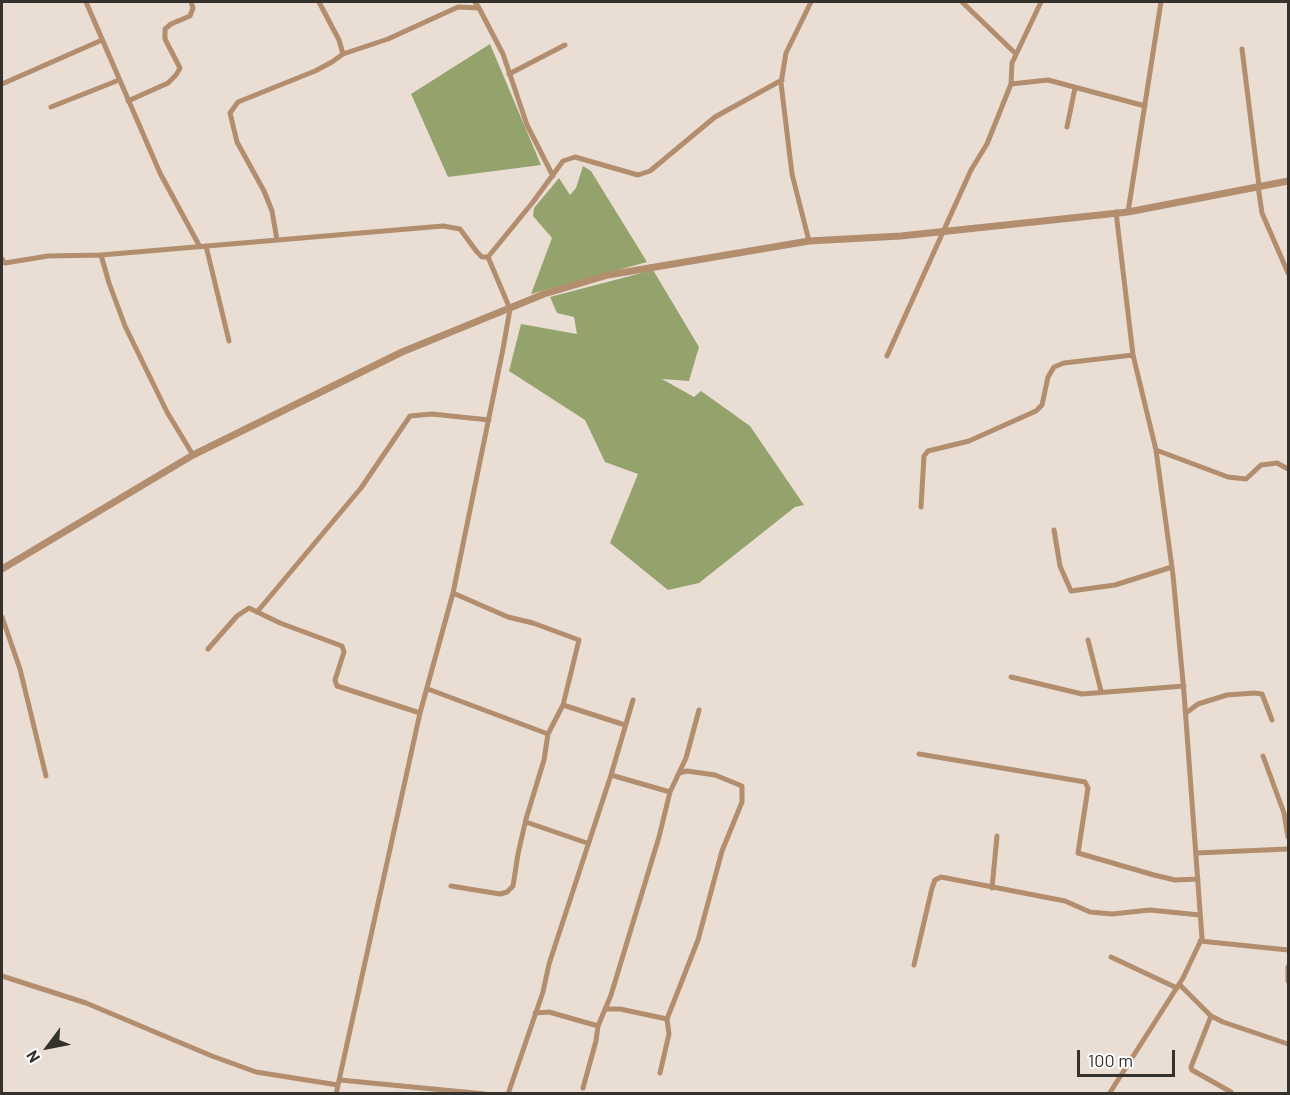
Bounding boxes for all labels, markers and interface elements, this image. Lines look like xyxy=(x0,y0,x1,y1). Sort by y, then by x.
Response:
north arrow xyxy=(18,1017,78,1077)
scale bar xyxy=(1080,1038,1178,1076)
text: N xyxy=(21,1047,43,1066)
text: 100 m xyxy=(1088,1049,1133,1071)

